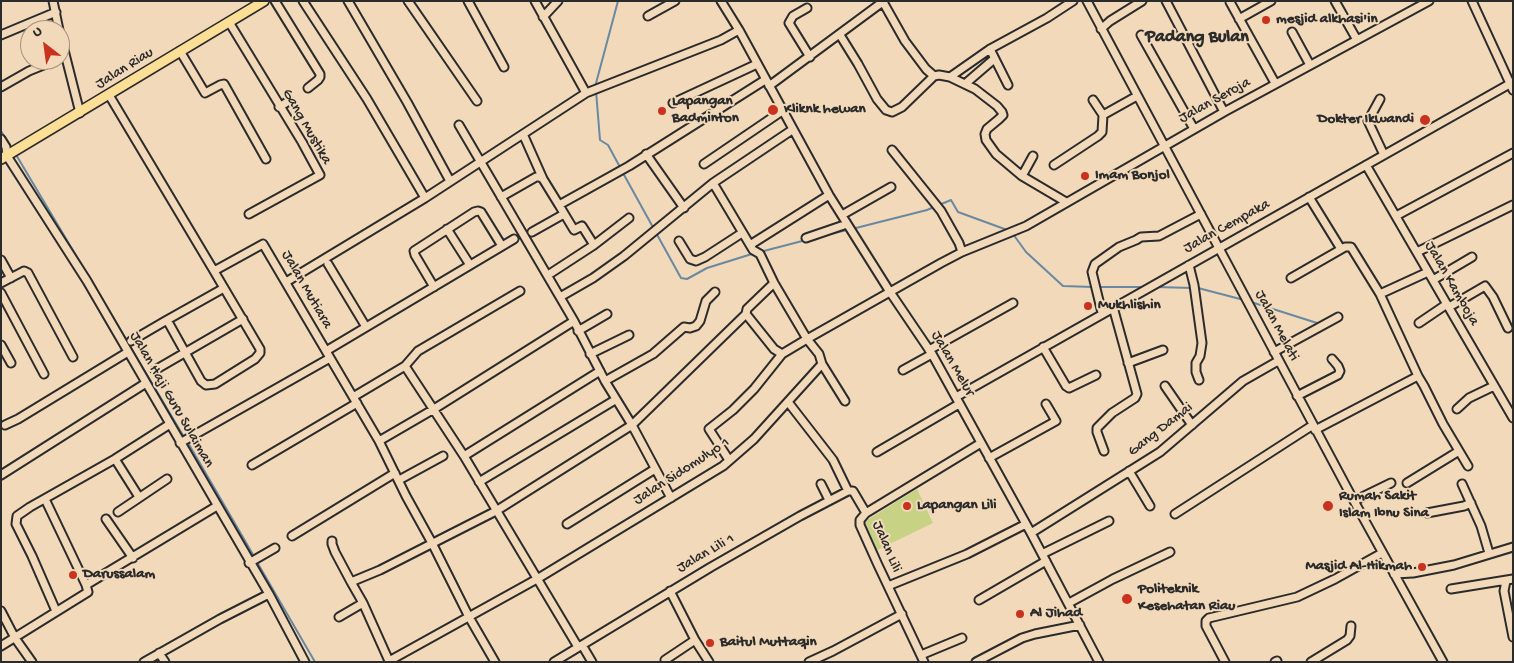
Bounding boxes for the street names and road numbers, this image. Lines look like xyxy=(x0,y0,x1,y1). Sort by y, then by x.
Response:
street label: Jalan Riau xyxy=(93,44,157,94)
street label: Jalan Seroja xyxy=(1176,74,1254,128)
street label: Gang Mustika xyxy=(277,86,335,168)
street label: Jalan Cempaka xyxy=(1181,196,1273,258)
street label: Jalan Kamboja xyxy=(1420,239,1482,329)
street label: Jalan Mutiara xyxy=(276,248,336,332)
street label: Jalan Melati xyxy=(1250,287,1302,365)
street label: Jalan Melur xyxy=(926,328,978,400)
street label: Jalan Haji Guru Sulaiman xyxy=(125,329,217,471)
street label: Gang Damai xyxy=(1125,399,1197,461)
street label: Jalan Sidomulyo 1 xyxy=(630,434,734,510)
street label: Jalan Lili xyxy=(867,519,905,575)
street label: Jalan Lili 1 xyxy=(674,530,738,578)

